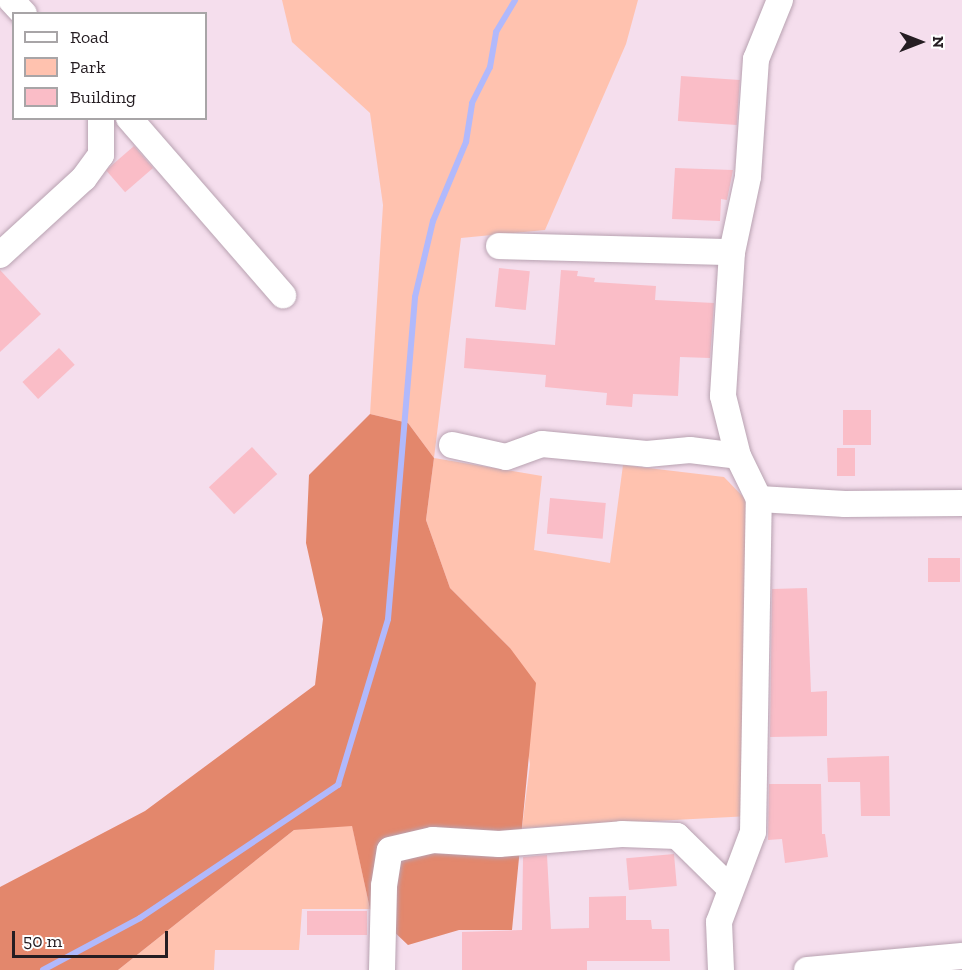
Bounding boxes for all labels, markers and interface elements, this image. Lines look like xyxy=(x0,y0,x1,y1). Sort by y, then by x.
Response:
legend xyxy=(12,12,207,120)
north arrow xyxy=(890,12,950,72)
text: Road xyxy=(70,26,109,48)
text: N xyxy=(929,36,948,48)
text: Park xyxy=(70,56,106,78)
text: Building xyxy=(70,86,136,108)
scale bar xyxy=(15,919,171,957)
text: 50 m xyxy=(23,930,62,952)

